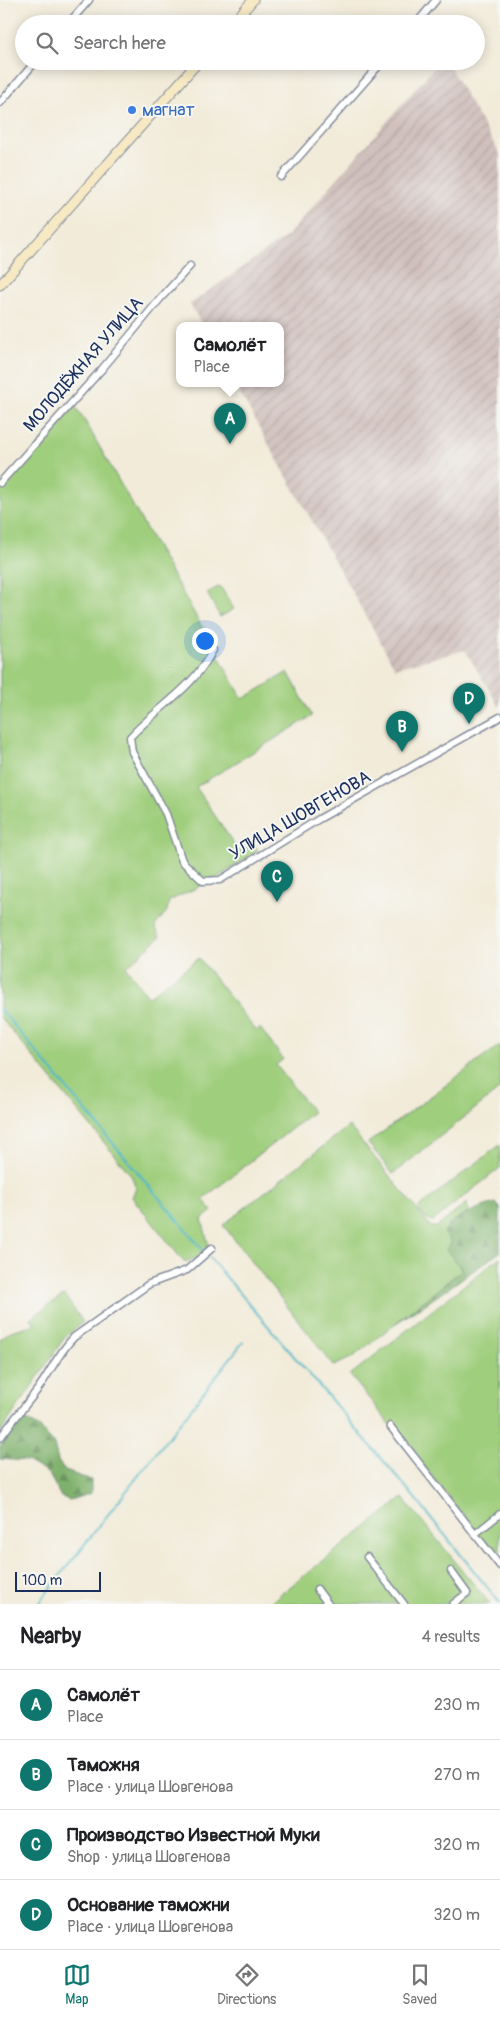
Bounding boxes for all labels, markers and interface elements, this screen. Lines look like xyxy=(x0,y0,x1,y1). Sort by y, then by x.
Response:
search box xyxy=(15,15,485,70)
icon: search xyxy=(33,29,61,57)
text: Search here xyxy=(73,31,166,55)
place label: магнат xyxy=(142,99,195,122)
marker: магнат xyxy=(126,104,138,116)
street label: МОЛОДЁЖНАЯ УЛИЦА xyxy=(18,292,149,437)
popup xyxy=(176,322,284,387)
text: Самолёт xyxy=(193,333,267,357)
text: Place xyxy=(193,357,230,377)
pin: A xyxy=(214,403,246,444)
your location xyxy=(192,628,218,654)
pin: D xyxy=(453,683,485,724)
pin: B xyxy=(386,711,418,752)
street label: УЛИЦА ШОВГЕНОВА xyxy=(225,765,375,865)
pin: C xyxy=(261,861,293,902)
scale bar xyxy=(15,1569,101,1592)
text: 100 m xyxy=(22,1572,62,1589)
text: Nearby xyxy=(20,1623,81,1650)
text: 4 results xyxy=(422,1627,480,1647)
text: Самолёт xyxy=(67,1683,140,1707)
text: A xyxy=(31,1695,41,1715)
text: 230 m xyxy=(434,1695,480,1715)
text: Place xyxy=(67,1707,103,1727)
text: Таможня xyxy=(67,1753,140,1777)
text: B xyxy=(31,1765,41,1785)
text: 270 m xyxy=(434,1765,480,1785)
text: Place · улица Шовгенова xyxy=(67,1777,233,1797)
text: Производство Известной Муки xyxy=(67,1823,320,1847)
text: C xyxy=(31,1835,41,1855)
text: 320 m xyxy=(434,1835,480,1855)
text: Shop · улица Шовгенова xyxy=(67,1847,230,1867)
text: Основание таможни xyxy=(67,1893,229,1917)
text: D xyxy=(31,1905,41,1925)
text: 320 m xyxy=(434,1905,480,1925)
text: Place · улица Шовгенова xyxy=(67,1917,233,1937)
tab: Map xyxy=(63,1961,91,2008)
tab: Directions xyxy=(217,1961,276,2008)
tab: Saved xyxy=(402,1961,437,2008)

